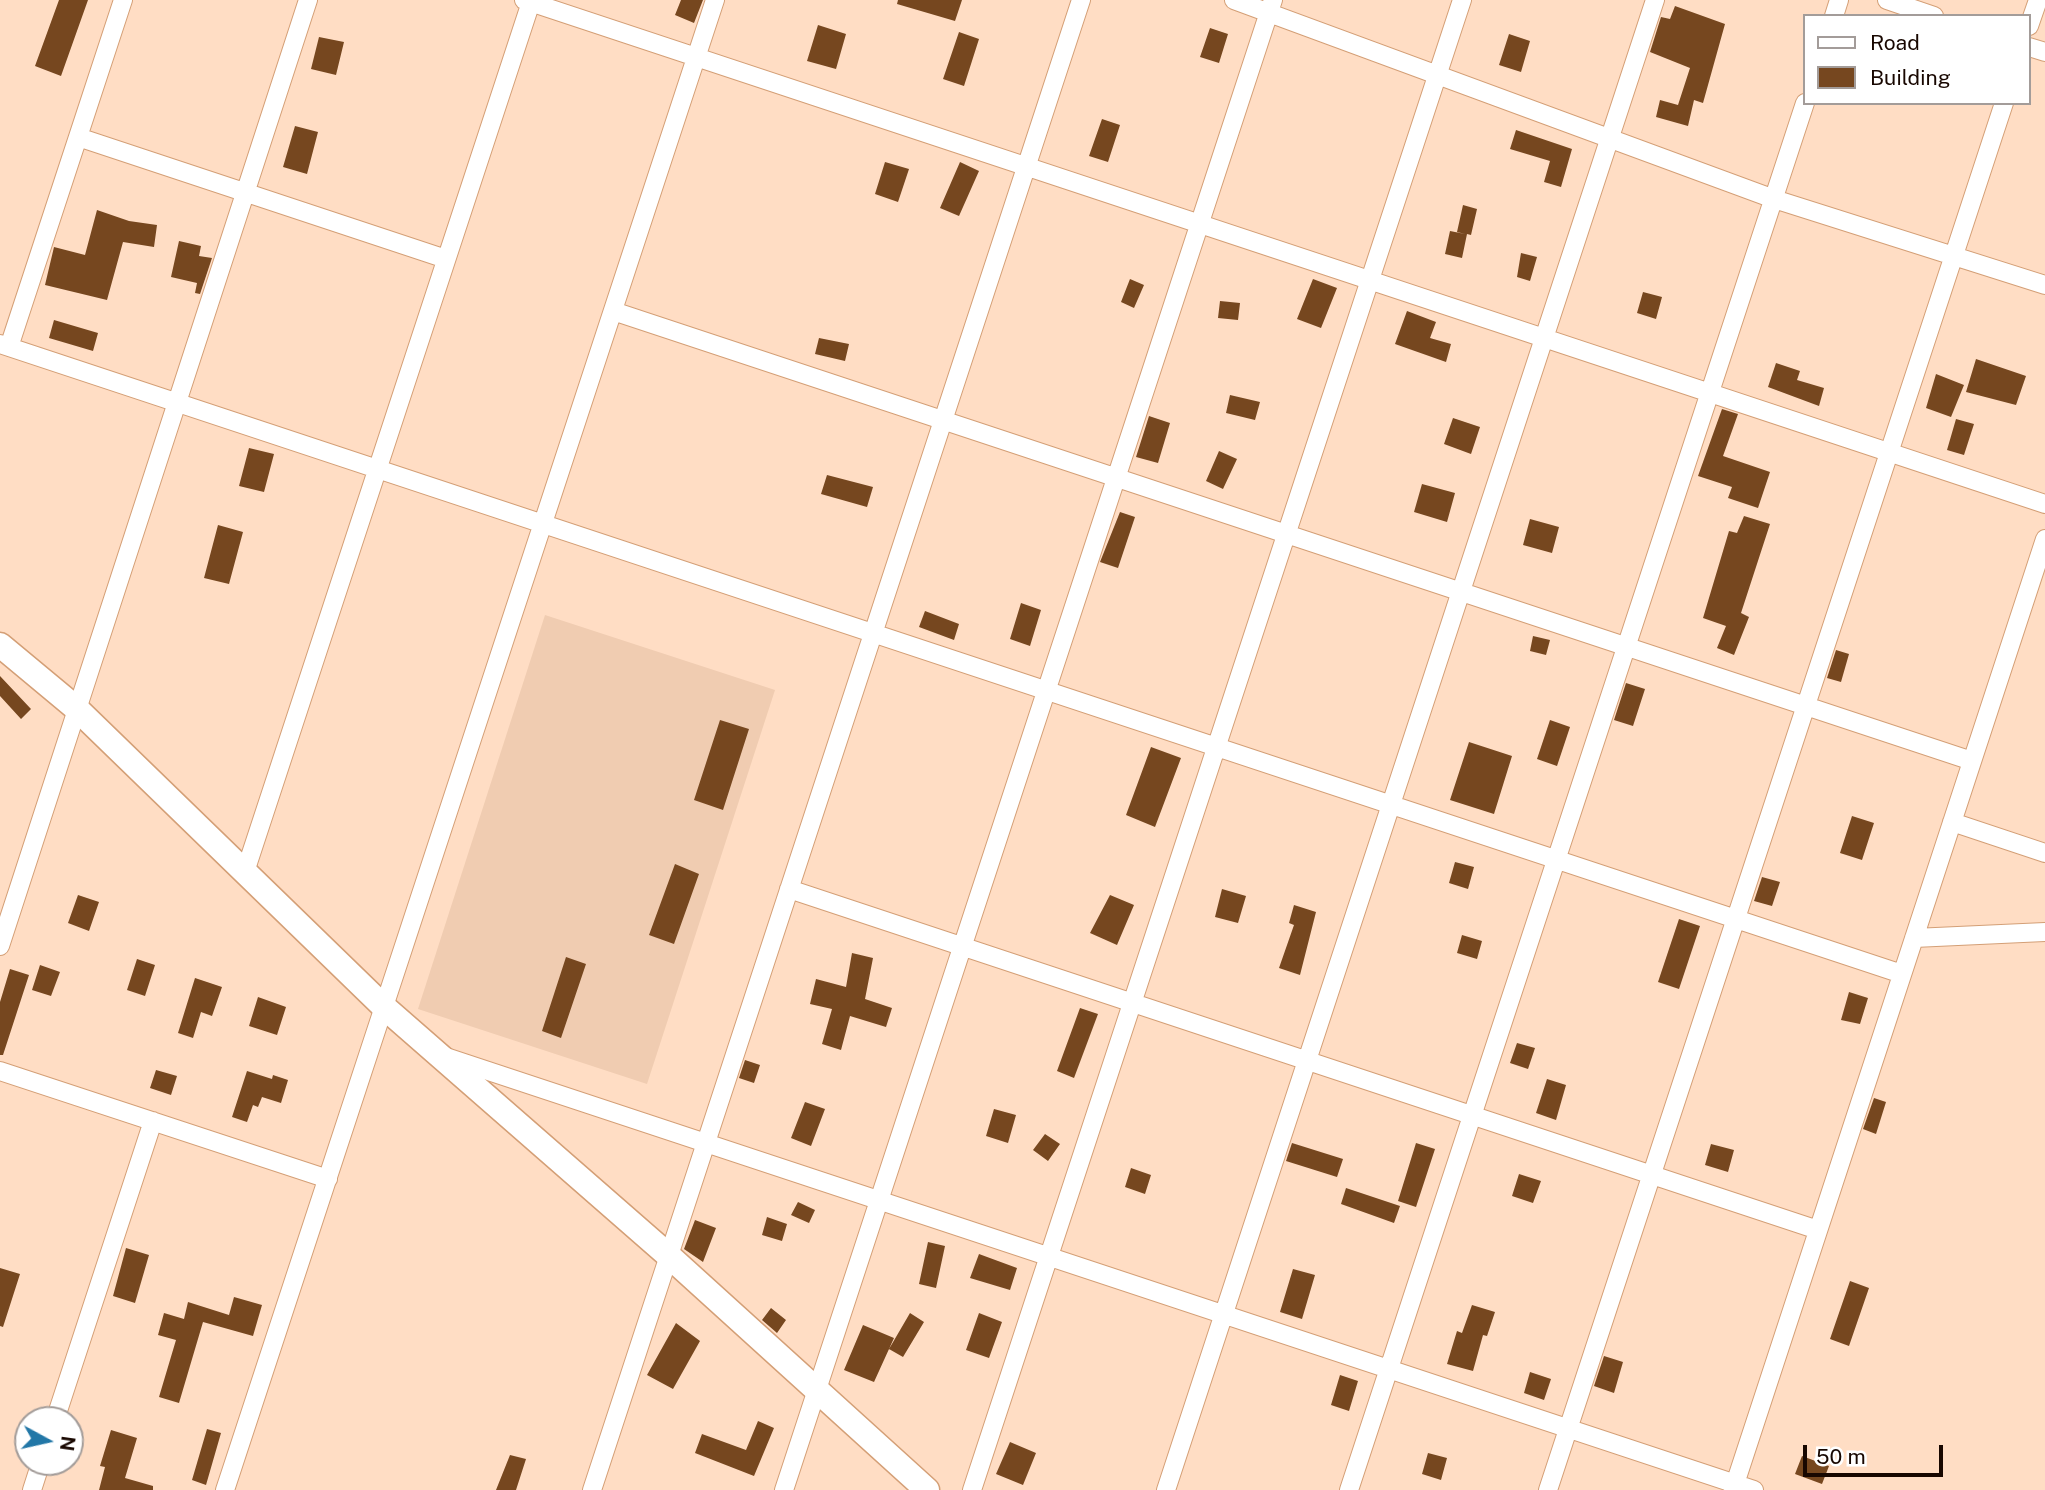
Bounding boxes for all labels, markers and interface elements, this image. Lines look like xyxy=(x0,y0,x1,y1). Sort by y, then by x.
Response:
legend xyxy=(1804,14,2031,105)
text: Road xyxy=(1870,30,1920,55)
text: Building xyxy=(1870,65,1951,90)
north arrow xyxy=(14,1406,84,1476)
scale bar xyxy=(1807,1430,1947,1474)
text: N xyxy=(56,1435,80,1453)
text: 50 m xyxy=(1816,1444,1866,1469)

